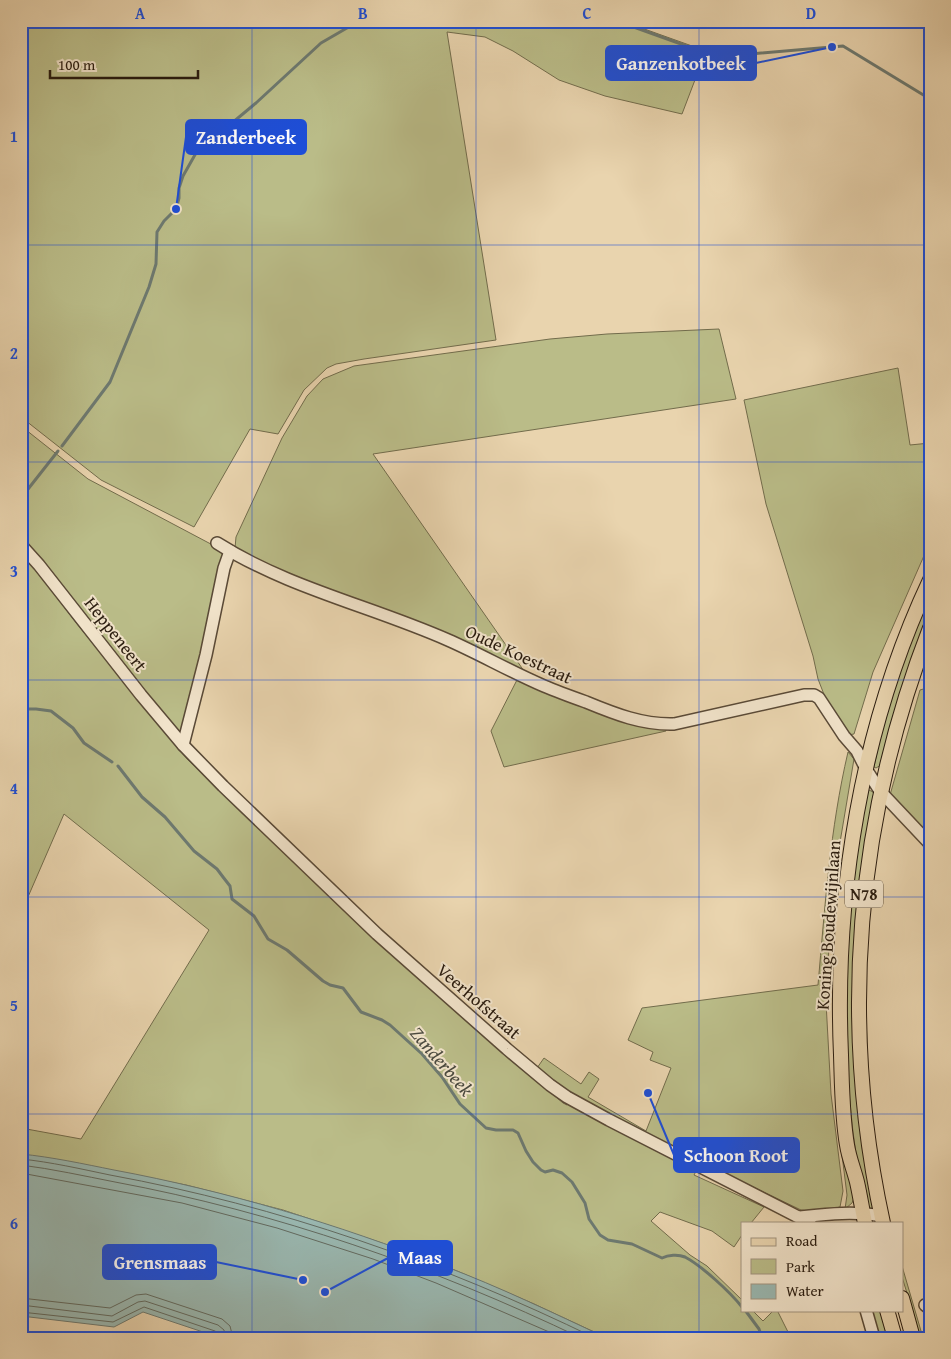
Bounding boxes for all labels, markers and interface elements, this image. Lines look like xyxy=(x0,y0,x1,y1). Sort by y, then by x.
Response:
text: A xyxy=(135,1,146,25)
text: B xyxy=(358,1,368,25)
text: C xyxy=(582,1,592,25)
text: D xyxy=(806,1,816,25)
callout: Ganzenkotbeek xyxy=(606,46,756,80)
scale bar xyxy=(50,48,198,80)
text: Ganzenkotbeek xyxy=(616,49,746,77)
text: 100 m xyxy=(58,54,96,75)
callout: Zanderbeek xyxy=(186,120,306,154)
text: Zanderbeek xyxy=(196,123,296,151)
text: 1 xyxy=(10,124,18,148)
text: 2 xyxy=(10,341,18,365)
text: 3 xyxy=(10,559,18,583)
street label: Heppeneert xyxy=(78,591,154,678)
street label: Oude Koestraat xyxy=(461,617,577,691)
text: 4 xyxy=(10,776,18,800)
street label: Koning Boudewijnlaan xyxy=(809,839,847,1011)
road number: N78 xyxy=(845,881,883,908)
street label: Veerhofstraat xyxy=(431,957,528,1046)
text: 5 xyxy=(10,993,18,1017)
water label: Zanderbeek xyxy=(404,1020,481,1102)
callout: Schoon Root xyxy=(674,1138,799,1172)
text: Schoon Root xyxy=(684,1141,789,1169)
text: 6 xyxy=(10,1211,18,1235)
legend xyxy=(741,1222,904,1312)
text: Road xyxy=(786,1230,817,1251)
callout: Maas xyxy=(388,1241,452,1275)
text: Maas xyxy=(398,1243,442,1271)
callout: Grensmaas xyxy=(103,1245,216,1279)
text: Grensmaas xyxy=(114,1248,206,1276)
text: Park xyxy=(786,1256,815,1277)
text: Water xyxy=(786,1280,824,1301)

